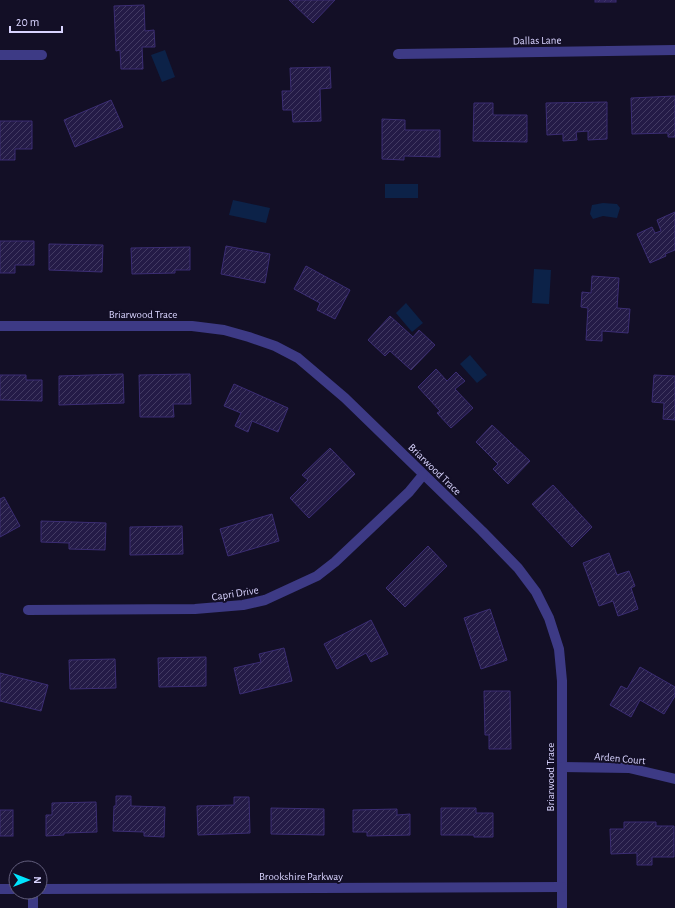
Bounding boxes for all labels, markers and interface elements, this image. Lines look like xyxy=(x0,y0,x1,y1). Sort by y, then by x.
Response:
scale bar xyxy=(10,8,62,34)
text: 20 m xyxy=(16,16,39,28)
street label: Dallas Lane xyxy=(512,35,562,46)
street label: Briarwood Trace xyxy=(109,309,177,320)
street label: Briarwood Trace xyxy=(406,442,463,497)
street label: Capri Drive xyxy=(211,584,259,603)
street label: Briarwood Trace xyxy=(545,743,556,811)
street label: Arden Court xyxy=(594,751,647,766)
north arrow xyxy=(8,860,48,900)
street label: Brookshire Parkway xyxy=(259,871,343,882)
text: N xyxy=(32,876,43,884)

